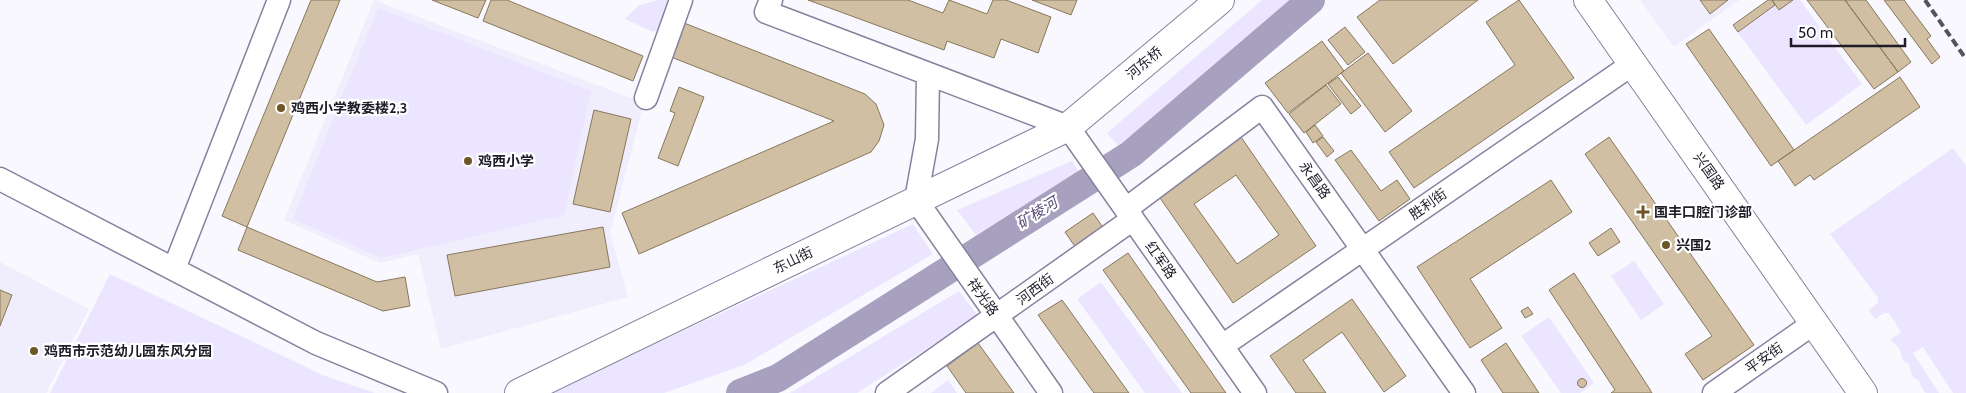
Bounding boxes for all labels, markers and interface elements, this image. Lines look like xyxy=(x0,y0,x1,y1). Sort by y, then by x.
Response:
scale bar xyxy=(1791,15,1905,47)
text: 50 m xyxy=(1798,24,1833,42)
street label: 河东桥 xyxy=(1122,43,1166,83)
place label: 鸡西小学教委楼2,3 xyxy=(291,99,407,117)
marker: 鸡西小学教委楼2,3 xyxy=(275,102,287,114)
street label: 兴国路 xyxy=(1690,149,1728,193)
place label: 鸡西小学 xyxy=(478,152,534,170)
marker: 鸡西小学 xyxy=(462,155,474,167)
street label: 永昌路 xyxy=(1296,158,1334,202)
street label: 胜利街 xyxy=(1406,185,1450,223)
water label: 矿棱河 xyxy=(1013,192,1063,233)
place label: 国丰口腔门诊部 xyxy=(1654,203,1752,221)
marker: 国丰口腔门诊部 xyxy=(1636,205,1650,219)
place label: 兴国2 xyxy=(1676,236,1711,254)
street label: 红军路 xyxy=(1142,238,1180,282)
marker: 兴国2 xyxy=(1660,239,1672,251)
street label: 东山街 xyxy=(770,243,816,277)
street label: 河西街 xyxy=(1013,269,1057,309)
street label: 祥光路 xyxy=(964,275,1002,319)
street label: 平安街 xyxy=(1742,339,1786,377)
place label: 鸡西市示范幼儿园东风分园 xyxy=(44,342,212,360)
marker: 鸡西市示范幼儿园东风分园 xyxy=(28,345,40,357)

